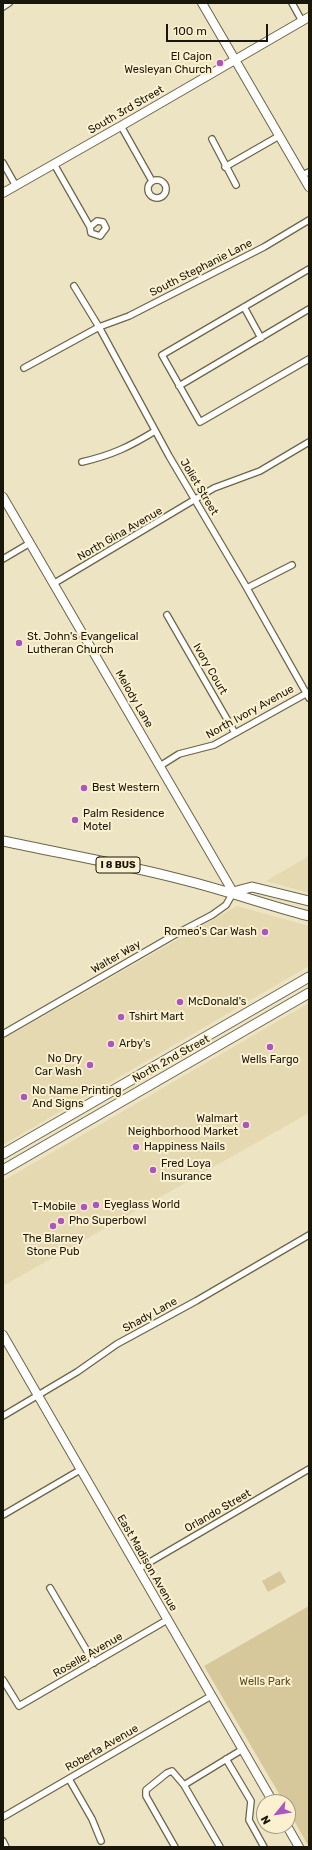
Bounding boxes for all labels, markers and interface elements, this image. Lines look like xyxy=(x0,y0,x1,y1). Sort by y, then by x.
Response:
scale bar xyxy=(168,16,270,42)
text: 100 m xyxy=(173,24,207,38)
place label: El Cajon Wesleyan Church xyxy=(124,50,212,76)
marker: El Cajon Wesleyan Church xyxy=(215,58,225,68)
street label: South 3rd Street xyxy=(86,83,166,137)
street label: South Stephanie Lane xyxy=(147,236,255,300)
street label: Joliet Street xyxy=(177,456,221,518)
street label: North Gina Avenue xyxy=(75,504,165,564)
place label: St. John's Evangelical Lutheran Church xyxy=(27,630,138,656)
marker: St. John's Evangelical Lutheran Church xyxy=(14,638,24,648)
street label: Ivory Court xyxy=(190,641,230,697)
street label: Melody Lane xyxy=(112,668,156,730)
street label: North Ivory Avenue xyxy=(204,682,296,742)
place label: Best Western xyxy=(92,781,160,795)
marker: Best Western xyxy=(79,783,89,793)
place label: Palm Residence Motel xyxy=(83,807,164,833)
marker: Palm Residence Motel xyxy=(70,815,80,825)
road number: I 8 BUS xyxy=(96,857,140,873)
place label: Romeo's Car Wash xyxy=(164,925,257,939)
marker: Romeo's Car Wash xyxy=(260,927,270,937)
street label: Walter Way xyxy=(89,937,143,977)
place label: McDonald's xyxy=(188,995,246,1009)
marker: McDonald's xyxy=(175,997,185,1007)
place label: Tshirt Mart xyxy=(129,1010,184,1024)
marker: Tshirt Mart xyxy=(116,1012,126,1022)
street label: North 2nd Street xyxy=(130,1032,212,1086)
place label: Arby's xyxy=(119,1037,151,1051)
marker: Arby's xyxy=(106,1039,116,1049)
marker: Wells Fargo xyxy=(265,1042,275,1052)
place label: No Dry Car Wash xyxy=(35,1052,82,1078)
place label: Wells Fargo xyxy=(241,1053,299,1067)
marker: No Dry Car Wash xyxy=(85,1060,95,1070)
place label: No Name Printing And Signs xyxy=(32,1084,122,1110)
marker: No Name Printing And Signs xyxy=(19,1092,29,1102)
place label: Walmart Neighborhood Market xyxy=(128,1112,238,1138)
marker: Walmart Neighborhood Market xyxy=(241,1120,251,1130)
place label: Happiness Nails xyxy=(144,1140,225,1154)
marker: Happiness Nails xyxy=(131,1142,141,1152)
place label: Fred Loya Insurance xyxy=(161,1157,212,1183)
marker: Fred Loya Insurance xyxy=(148,1165,158,1175)
place label: Eyeglass World xyxy=(104,1198,180,1212)
place label: T-Mobile xyxy=(32,1200,76,1214)
marker: Eyeglass World xyxy=(91,1200,101,1210)
marker: T-Mobile xyxy=(79,1202,89,1212)
place label: Pho Superbowl xyxy=(69,1214,146,1228)
marker: Pho Superbowl xyxy=(56,1216,66,1226)
marker: The Blarney Stone Pub xyxy=(48,1221,58,1231)
place label: The Blarney Stone Pub xyxy=(23,1232,83,1258)
street label: Shady Lane xyxy=(121,1295,179,1335)
street label: Orlando Street xyxy=(182,1487,254,1535)
street label: East Madison Avenue xyxy=(114,1512,180,1614)
street label: Roselle Avenue xyxy=(51,1630,125,1680)
park label: Wells Park xyxy=(239,1675,291,1689)
street label: Roberta Avenue xyxy=(63,1722,141,1774)
north arrow xyxy=(256,1794,296,1834)
text: N xyxy=(258,1813,274,1826)

